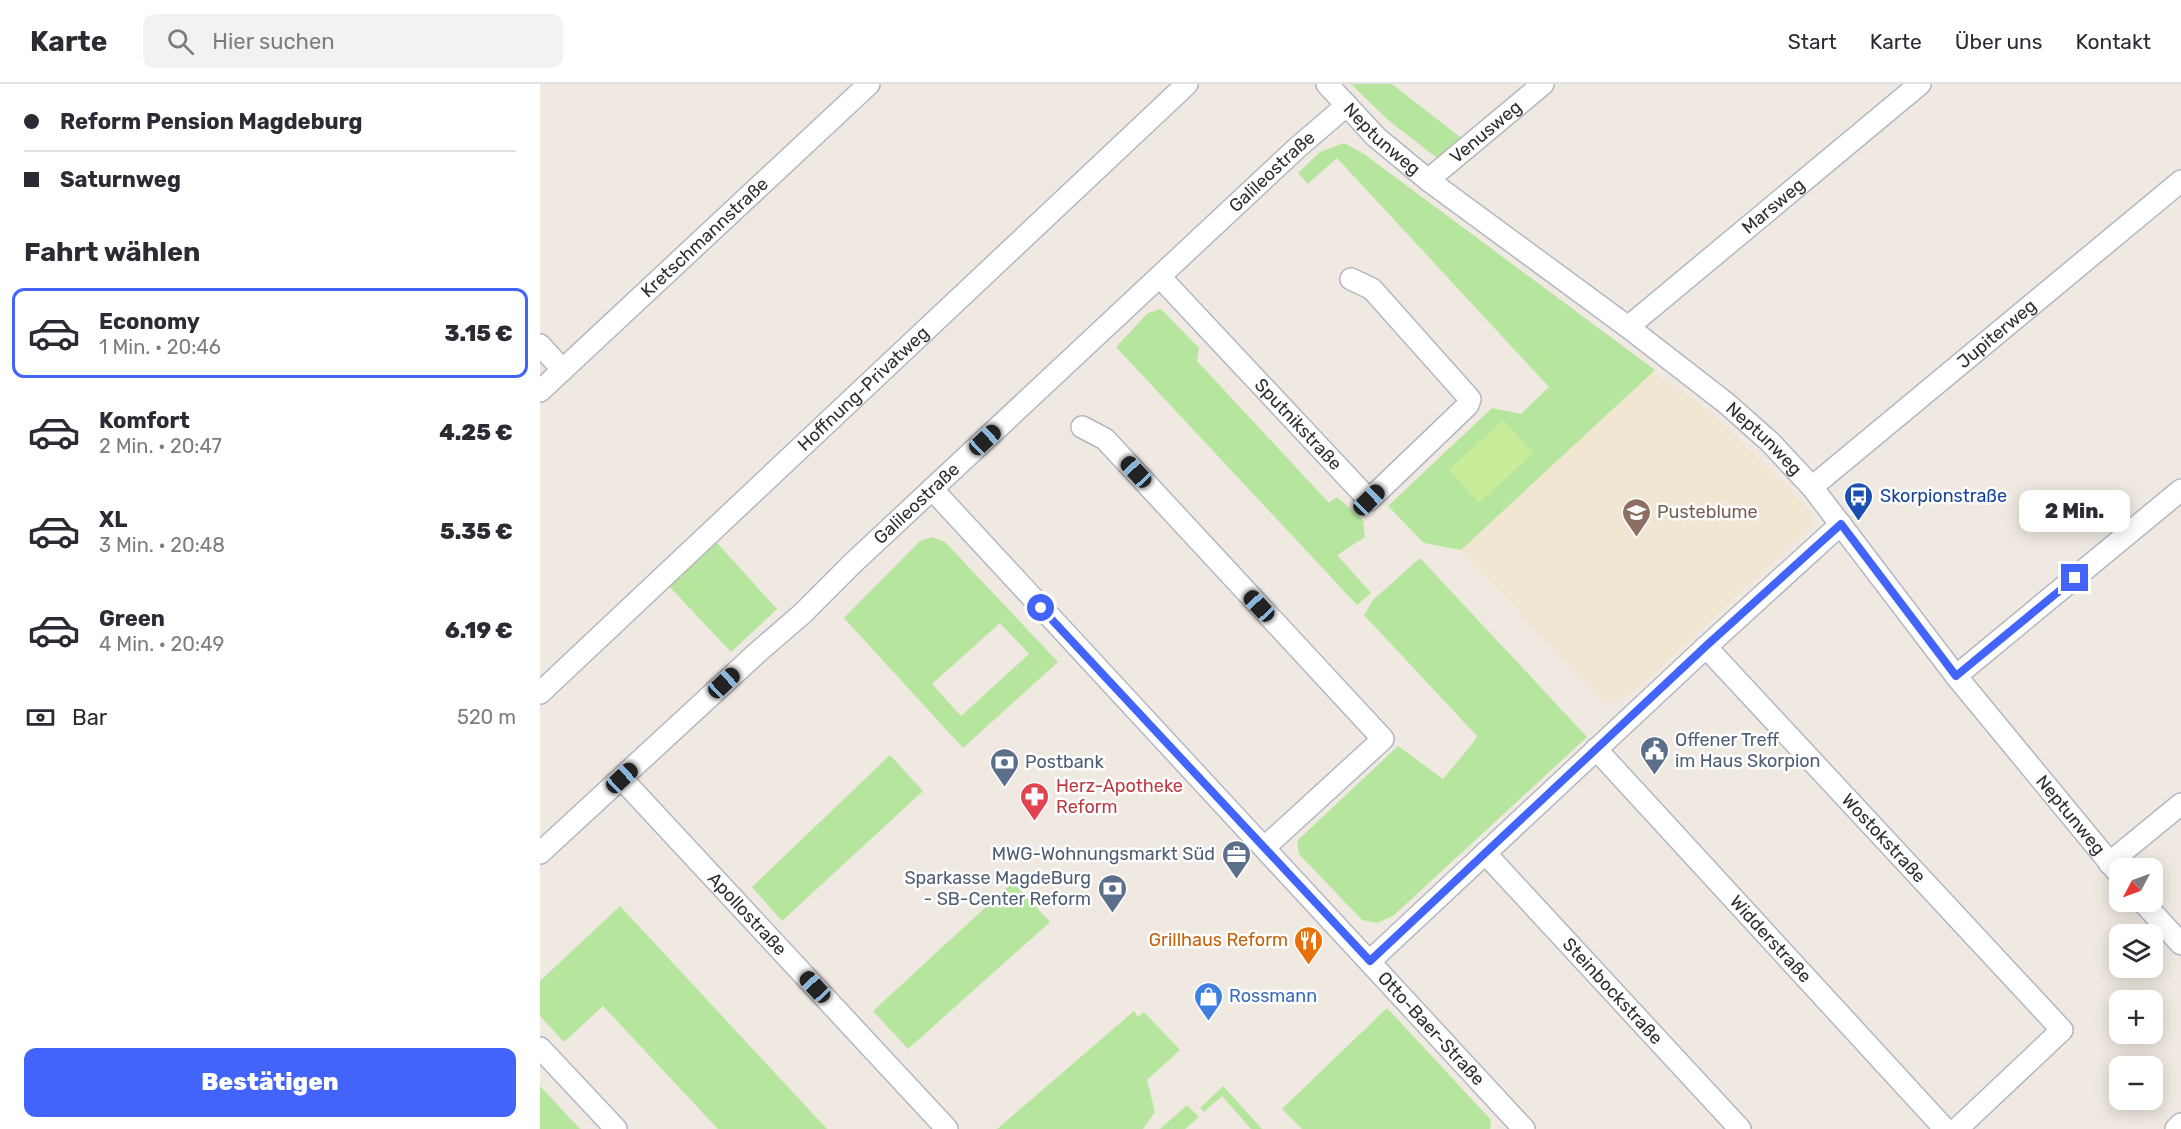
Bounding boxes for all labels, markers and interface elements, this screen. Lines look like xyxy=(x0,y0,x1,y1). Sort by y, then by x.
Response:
search box xyxy=(143,14,563,68)
text: Karte xyxy=(30,25,107,58)
icon: search xyxy=(164,25,197,58)
text: Hier suchen xyxy=(212,28,335,55)
text: Start xyxy=(1788,29,1837,54)
text: Karte xyxy=(1870,29,1922,54)
text: Über uns xyxy=(1955,29,2043,54)
text: Kontakt xyxy=(2076,29,2151,54)
street label: Venusweg xyxy=(1445,96,1526,168)
street label: Neptunweg xyxy=(1339,98,1425,180)
text: Reform Pension Magdeburg xyxy=(60,108,362,135)
street label: Galileostraße xyxy=(1224,126,1319,217)
text: Saturnweg xyxy=(60,166,181,193)
street label: Kretschmannstraße xyxy=(636,173,773,302)
street label: Marsweg xyxy=(1737,174,1809,239)
text: Fahrt wählen xyxy=(24,236,200,268)
street label: Jupiterweg xyxy=(1953,295,2041,373)
icon: car xyxy=(27,306,81,360)
text: Economy xyxy=(99,308,200,335)
text: 3.15 € xyxy=(444,320,513,347)
street label: Hoffnung-Privatweg xyxy=(793,322,933,456)
text: 1 Min. · 20:46 xyxy=(99,335,221,359)
street label: Sputnikstraße xyxy=(1250,374,1346,475)
street label: Neptunweg xyxy=(1721,397,1807,480)
icon: car xyxy=(27,405,81,459)
text: Komfort xyxy=(99,407,190,434)
text: 4.25 € xyxy=(439,419,513,446)
car xyxy=(966,421,1004,459)
text: 2 Min. · 20:47 xyxy=(99,434,222,458)
car xyxy=(1117,453,1155,491)
street label: Galileostraße xyxy=(869,458,964,549)
bus stop icon: Skorpionstraße xyxy=(1843,480,1875,522)
car xyxy=(1350,481,1388,519)
place label: Skorpionstraße xyxy=(1880,485,2007,507)
callout: 2 Min. xyxy=(2020,491,2131,533)
school or university icon: Pusteblume xyxy=(1620,496,1652,538)
text: 2 Min. xyxy=(2045,499,2104,523)
place label: Pusteblume xyxy=(1657,501,1758,523)
icon: car xyxy=(27,504,81,558)
text: XL xyxy=(99,506,127,533)
text: 5.35 € xyxy=(440,518,513,545)
text: 3 Min. · 20:48 xyxy=(99,533,225,557)
route end xyxy=(2061,564,2088,591)
car xyxy=(1240,587,1278,625)
route start xyxy=(1027,594,1054,621)
icon: car xyxy=(27,603,81,657)
text: Green xyxy=(99,605,165,632)
text: 6.19 € xyxy=(445,617,513,644)
text: 4 Min. · 20:49 xyxy=(99,632,224,656)
car xyxy=(705,664,743,702)
icon: cash xyxy=(24,701,57,734)
text: Bar xyxy=(72,704,107,731)
text: 520 m xyxy=(457,705,516,729)
place label: Offener Treff im Haus Skorpion xyxy=(1675,729,1821,772)
public building icon: Offener Treff im Haus Skorpion xyxy=(1638,734,1670,776)
bank icon: Postbank xyxy=(988,746,1020,788)
place label: Postbank xyxy=(1025,751,1105,773)
car xyxy=(603,759,641,797)
street label: Neptunweg xyxy=(2031,771,2110,859)
place label: Herz-Apotheke Reform xyxy=(1056,775,1183,818)
pharmacy icon: Herz-Apotheke Reform xyxy=(1019,780,1051,822)
street label: Wostokstraße xyxy=(1837,789,1930,887)
office icon: MWG-Wohnungsmarkt Süd xyxy=(1220,838,1252,880)
place label: MWG-Wohnungsmarkt Süd xyxy=(992,843,1215,865)
north arrow xyxy=(2109,858,2163,912)
map controls xyxy=(2109,858,2163,1110)
place label: Sparkasse MagdeBurg - SB-Center Reform xyxy=(904,867,1091,910)
street label: Apollostraße xyxy=(703,868,791,960)
bank icon: Sparkasse MagdeBurg - SB-Center Reform xyxy=(1096,872,1128,914)
street label: Widderstraße xyxy=(1725,891,1816,987)
restaurant icon: Grillhaus Reform xyxy=(1293,924,1325,966)
button: layers xyxy=(2109,924,2163,978)
place label: Grillhaus Reform xyxy=(1149,929,1288,951)
street label: Steinbockstraße xyxy=(1558,933,1667,1049)
street label: Otto-Baer-Straße xyxy=(1373,967,1489,1090)
car xyxy=(796,968,834,1006)
shop icon: Rossmann xyxy=(1192,980,1224,1022)
place label: Rossmann xyxy=(1229,985,1317,1007)
button: + xyxy=(2109,990,2163,1044)
button: Bestätigen xyxy=(24,1048,516,1117)
button: − xyxy=(2109,1056,2163,1110)

